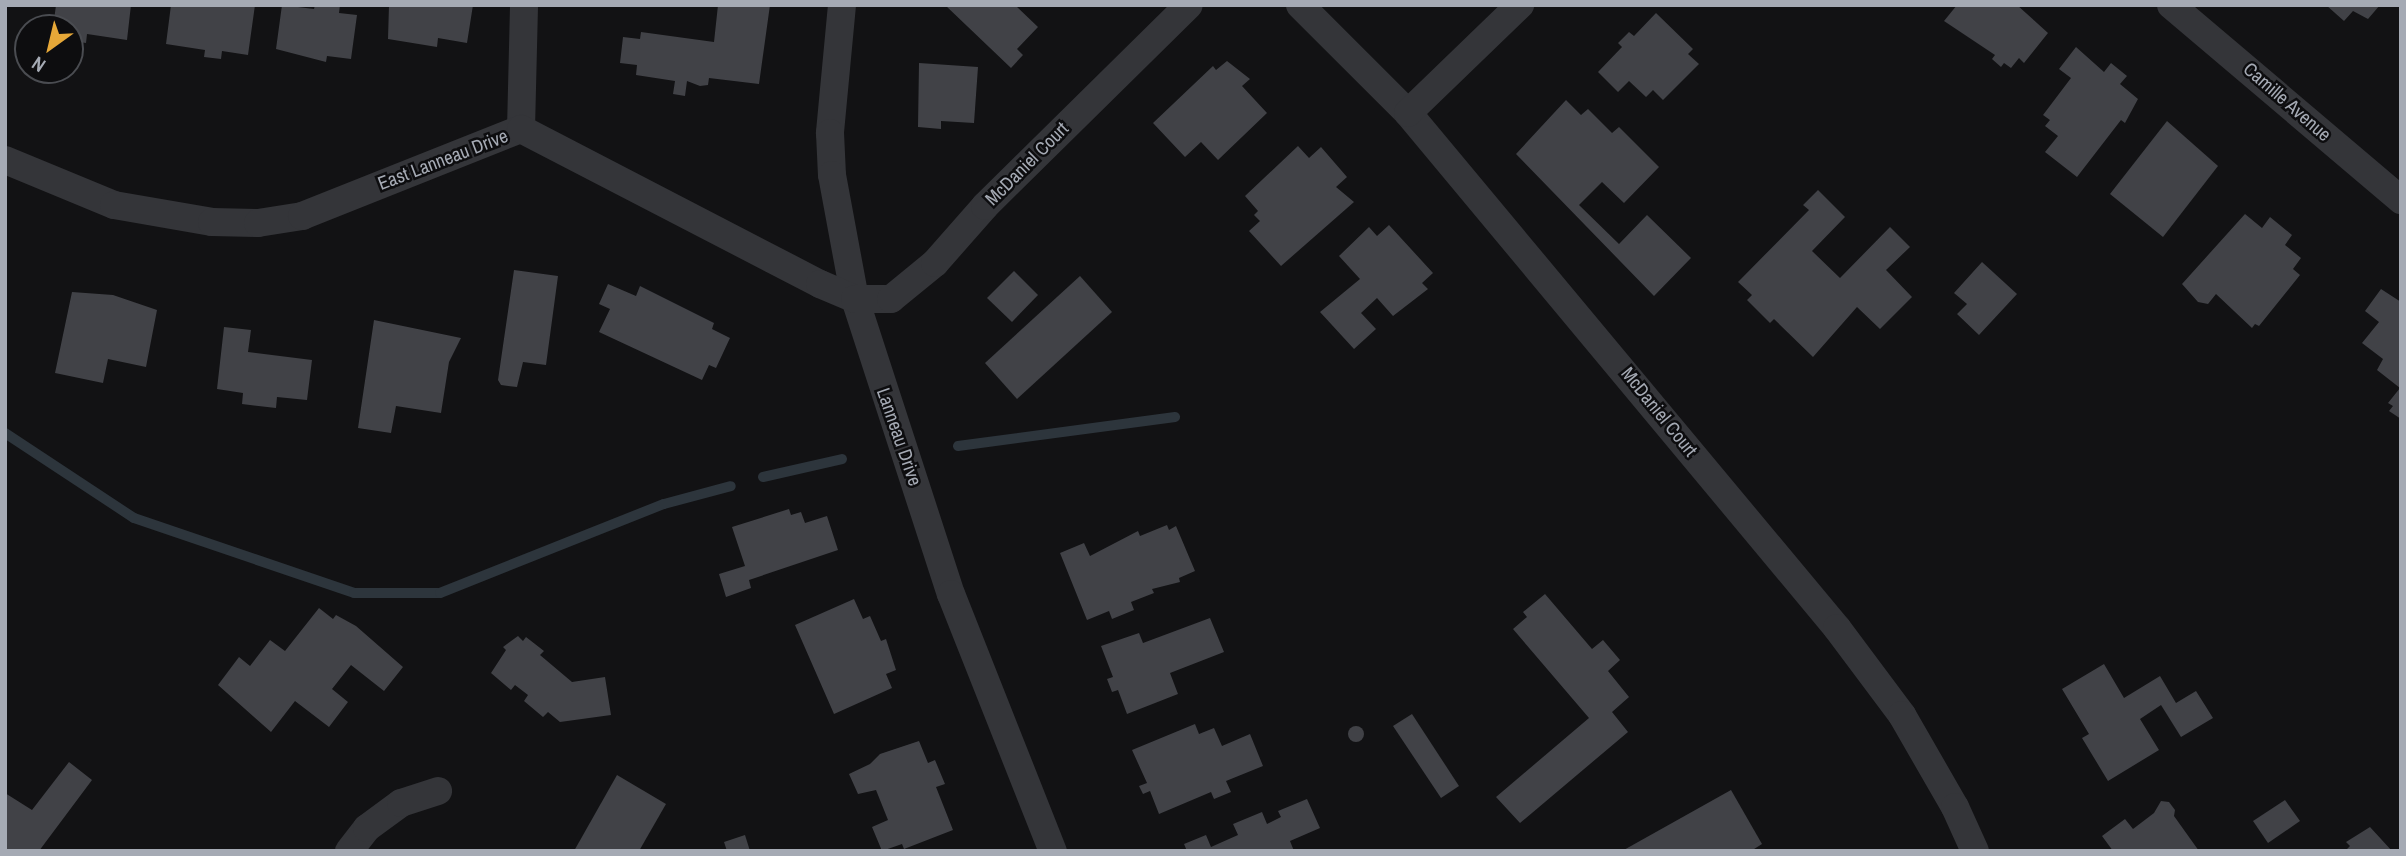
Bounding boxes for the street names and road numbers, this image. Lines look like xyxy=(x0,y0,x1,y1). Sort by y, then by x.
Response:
street label: Camille Avenue xyxy=(2238,57,2336,147)
street label: McDaniel Court xyxy=(981,118,1073,210)
street label: East Lanneau Drive xyxy=(375,125,511,195)
street label: McDaniel Court xyxy=(1616,363,1702,461)
street label: Lanneau Drive xyxy=(872,385,926,489)

